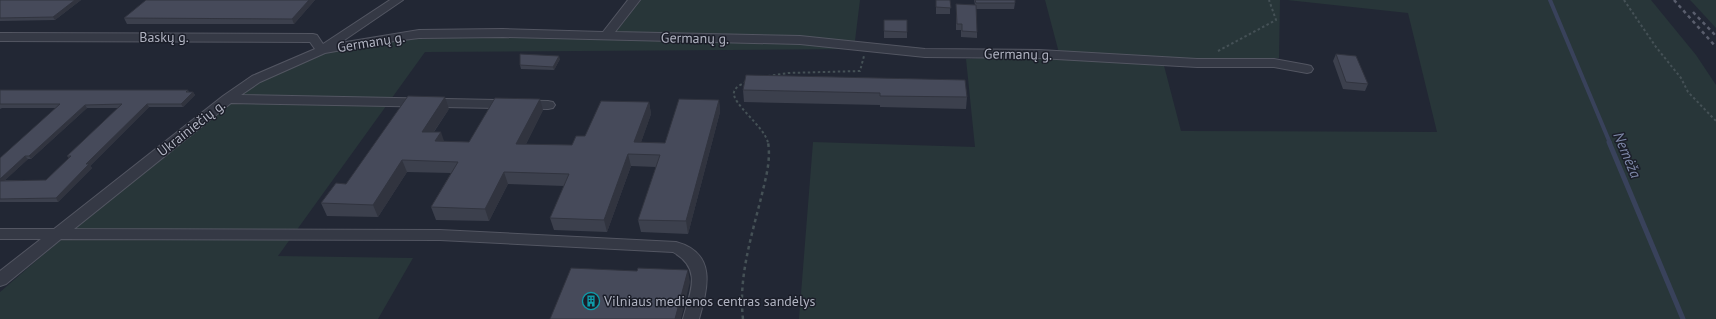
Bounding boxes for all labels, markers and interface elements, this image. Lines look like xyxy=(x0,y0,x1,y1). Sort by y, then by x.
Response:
street label: Baskų g. xyxy=(139,28,189,46)
street label: Germanų g. xyxy=(336,28,406,56)
street label: Germanų g. xyxy=(661,28,729,48)
street label: Germanų g. xyxy=(984,44,1052,64)
street label: Ukrainiečių g. xyxy=(153,96,229,160)
water label: Nemėža xyxy=(1609,129,1646,181)
building icon: Vilniaus medienos centras sandėlys xyxy=(581,291,601,311)
place label: Vilniaus medienos centras sandėlys xyxy=(603,292,816,310)

